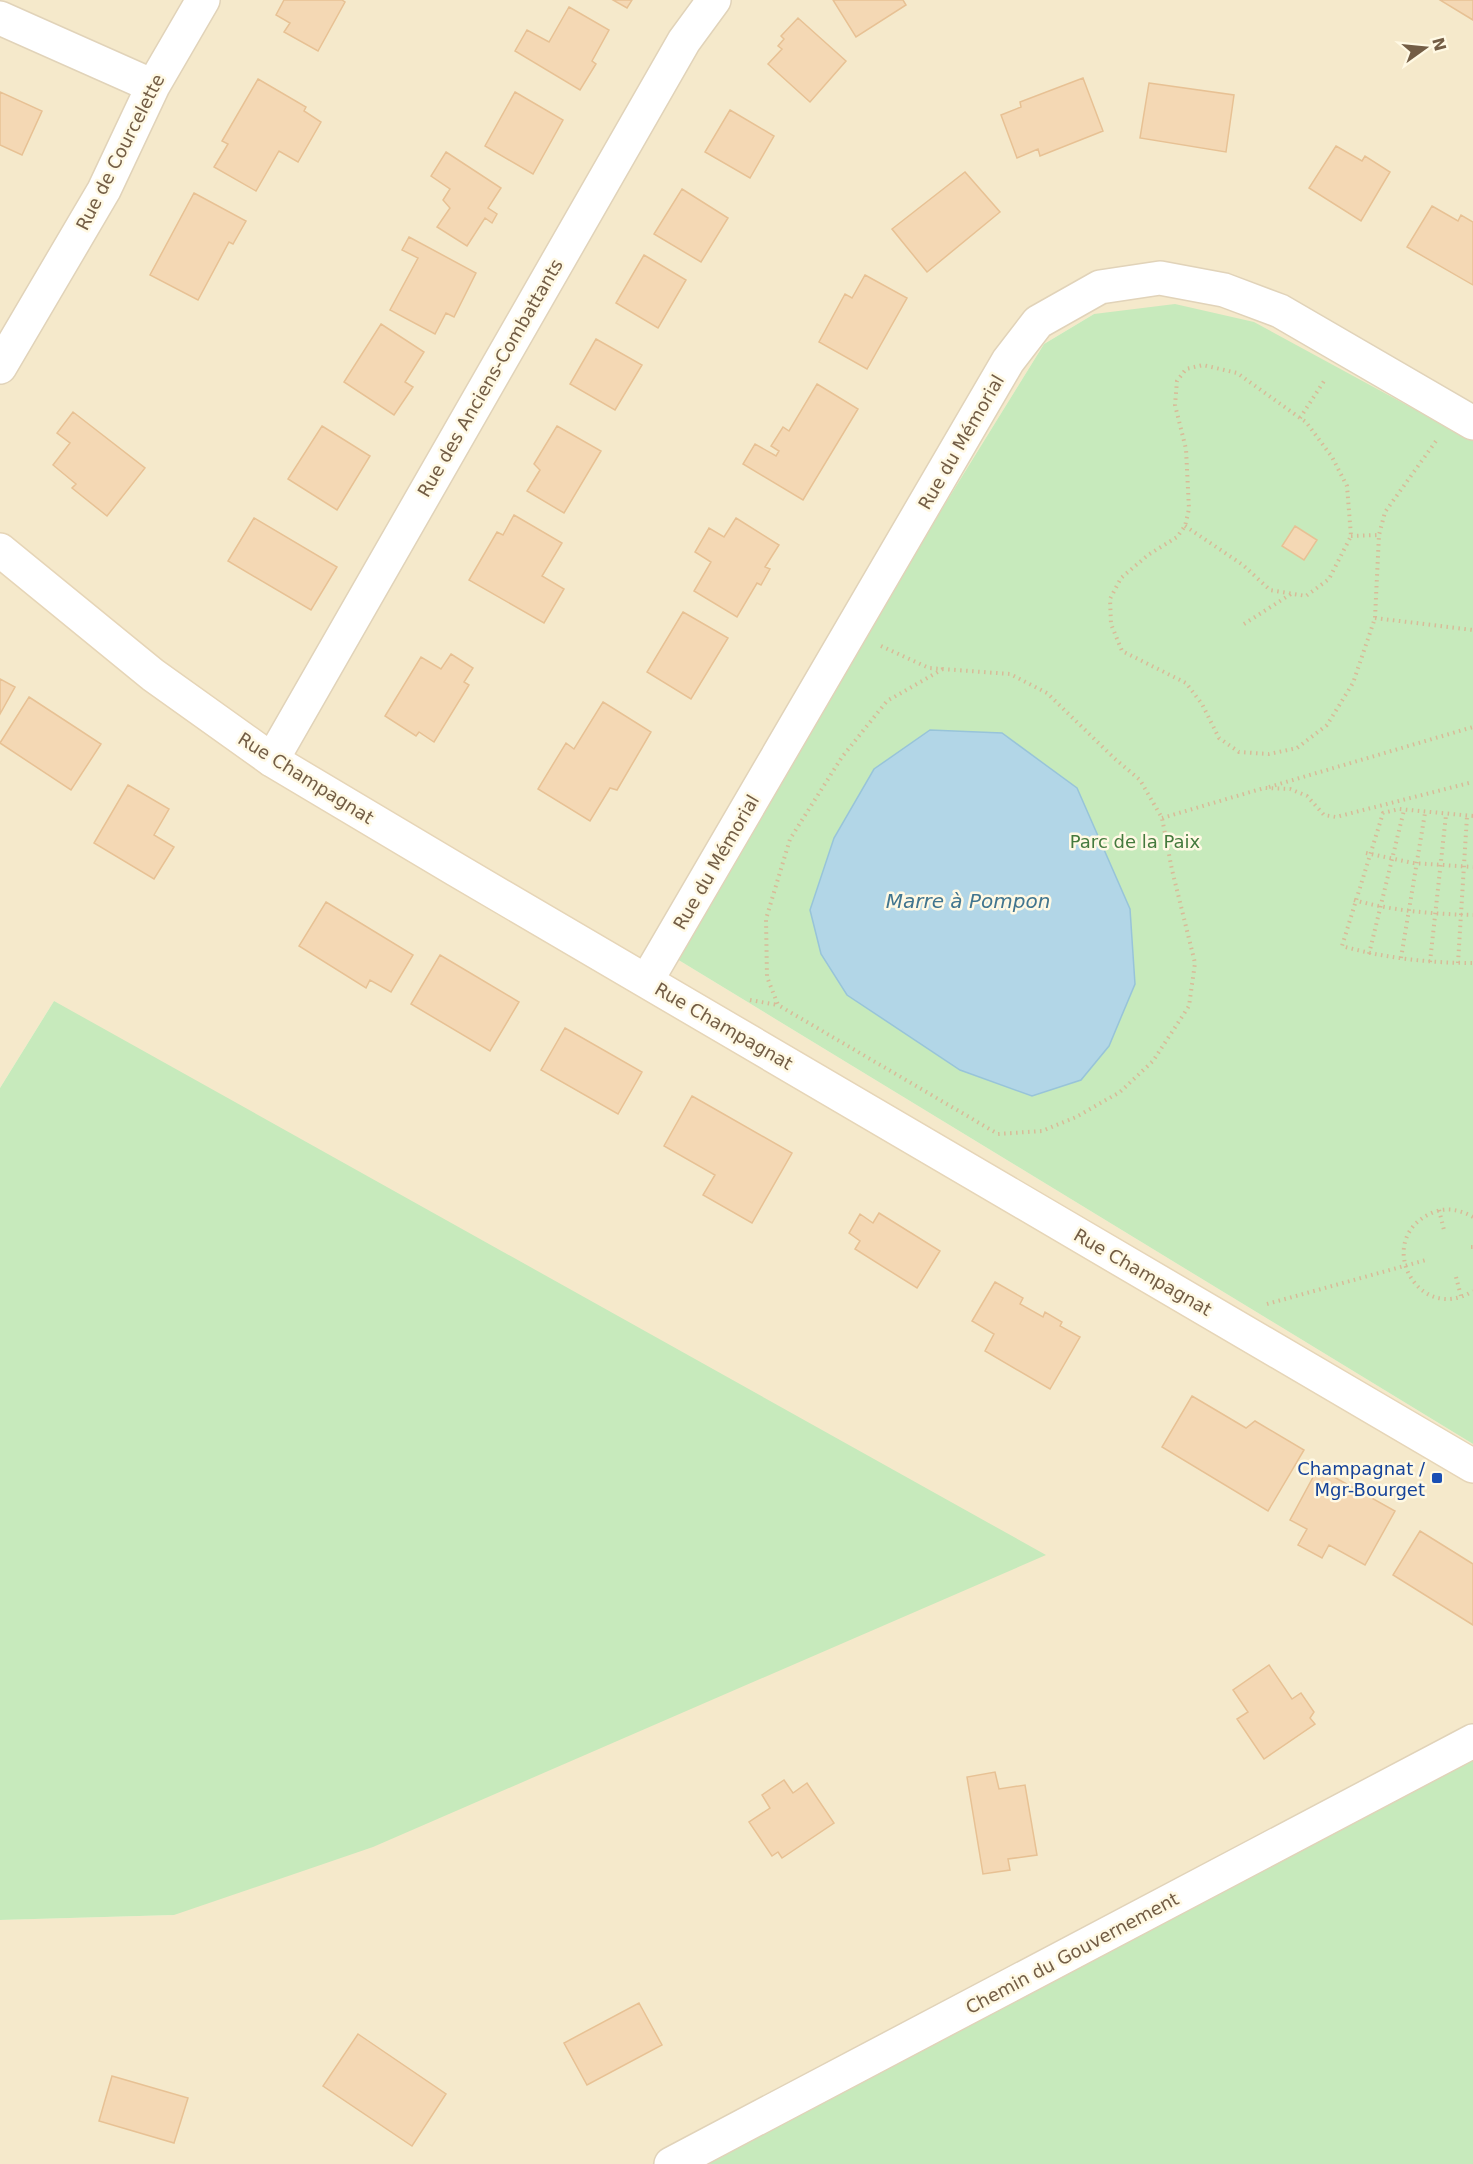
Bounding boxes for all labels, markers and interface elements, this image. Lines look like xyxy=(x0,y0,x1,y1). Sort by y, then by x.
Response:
north arrow xyxy=(1395,18,1455,78)
text: N xyxy=(1428,35,1450,53)
street label: Rue de Courcelette xyxy=(72,70,168,234)
street label: Rue des Anciens-Combattants xyxy=(413,255,567,501)
street label: Rue du Mémorial xyxy=(914,371,1008,513)
street label: Rue Champagnat xyxy=(234,728,378,828)
street label: Rue du Mémorial xyxy=(669,791,763,933)
park label: Parc de la Paix xyxy=(1070,831,1201,852)
water label: Marre à Pompon xyxy=(886,889,1050,913)
street label: Rue Champagnat xyxy=(651,978,797,1074)
street label: Rue Champagnat xyxy=(1070,1224,1216,1320)
place label: Champagnat / Mgr-Bourget xyxy=(1297,1458,1426,1500)
marker: Champagnat / Mgr-Bourget xyxy=(1430,1471,1444,1485)
street label: Chemin du Gouvernement xyxy=(962,1888,1182,2018)

